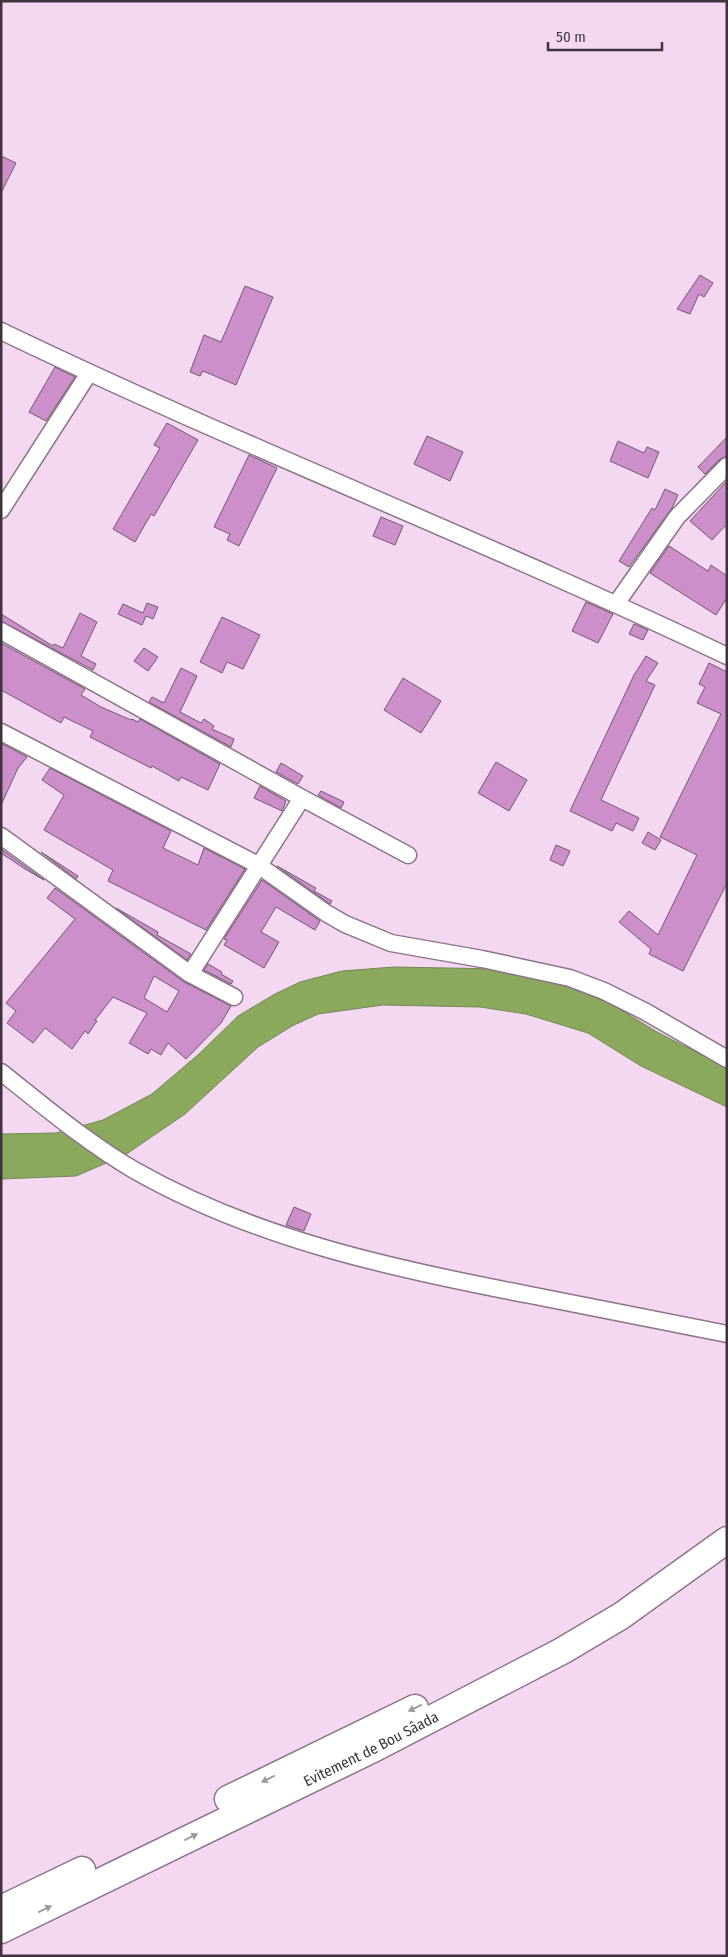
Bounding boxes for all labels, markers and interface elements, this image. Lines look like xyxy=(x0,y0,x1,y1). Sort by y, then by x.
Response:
scale bar xyxy=(548,20,662,52)
text: 50 m xyxy=(556,28,586,46)
one-way arrow xyxy=(407,1704,422,1712)
street label: Evitement de Bou Sâada xyxy=(301,1708,442,1790)
one-way arrow xyxy=(261,1775,276,1783)
one-way arrow xyxy=(184,1833,198,1841)
one-way arrow xyxy=(38,1905,52,1913)

